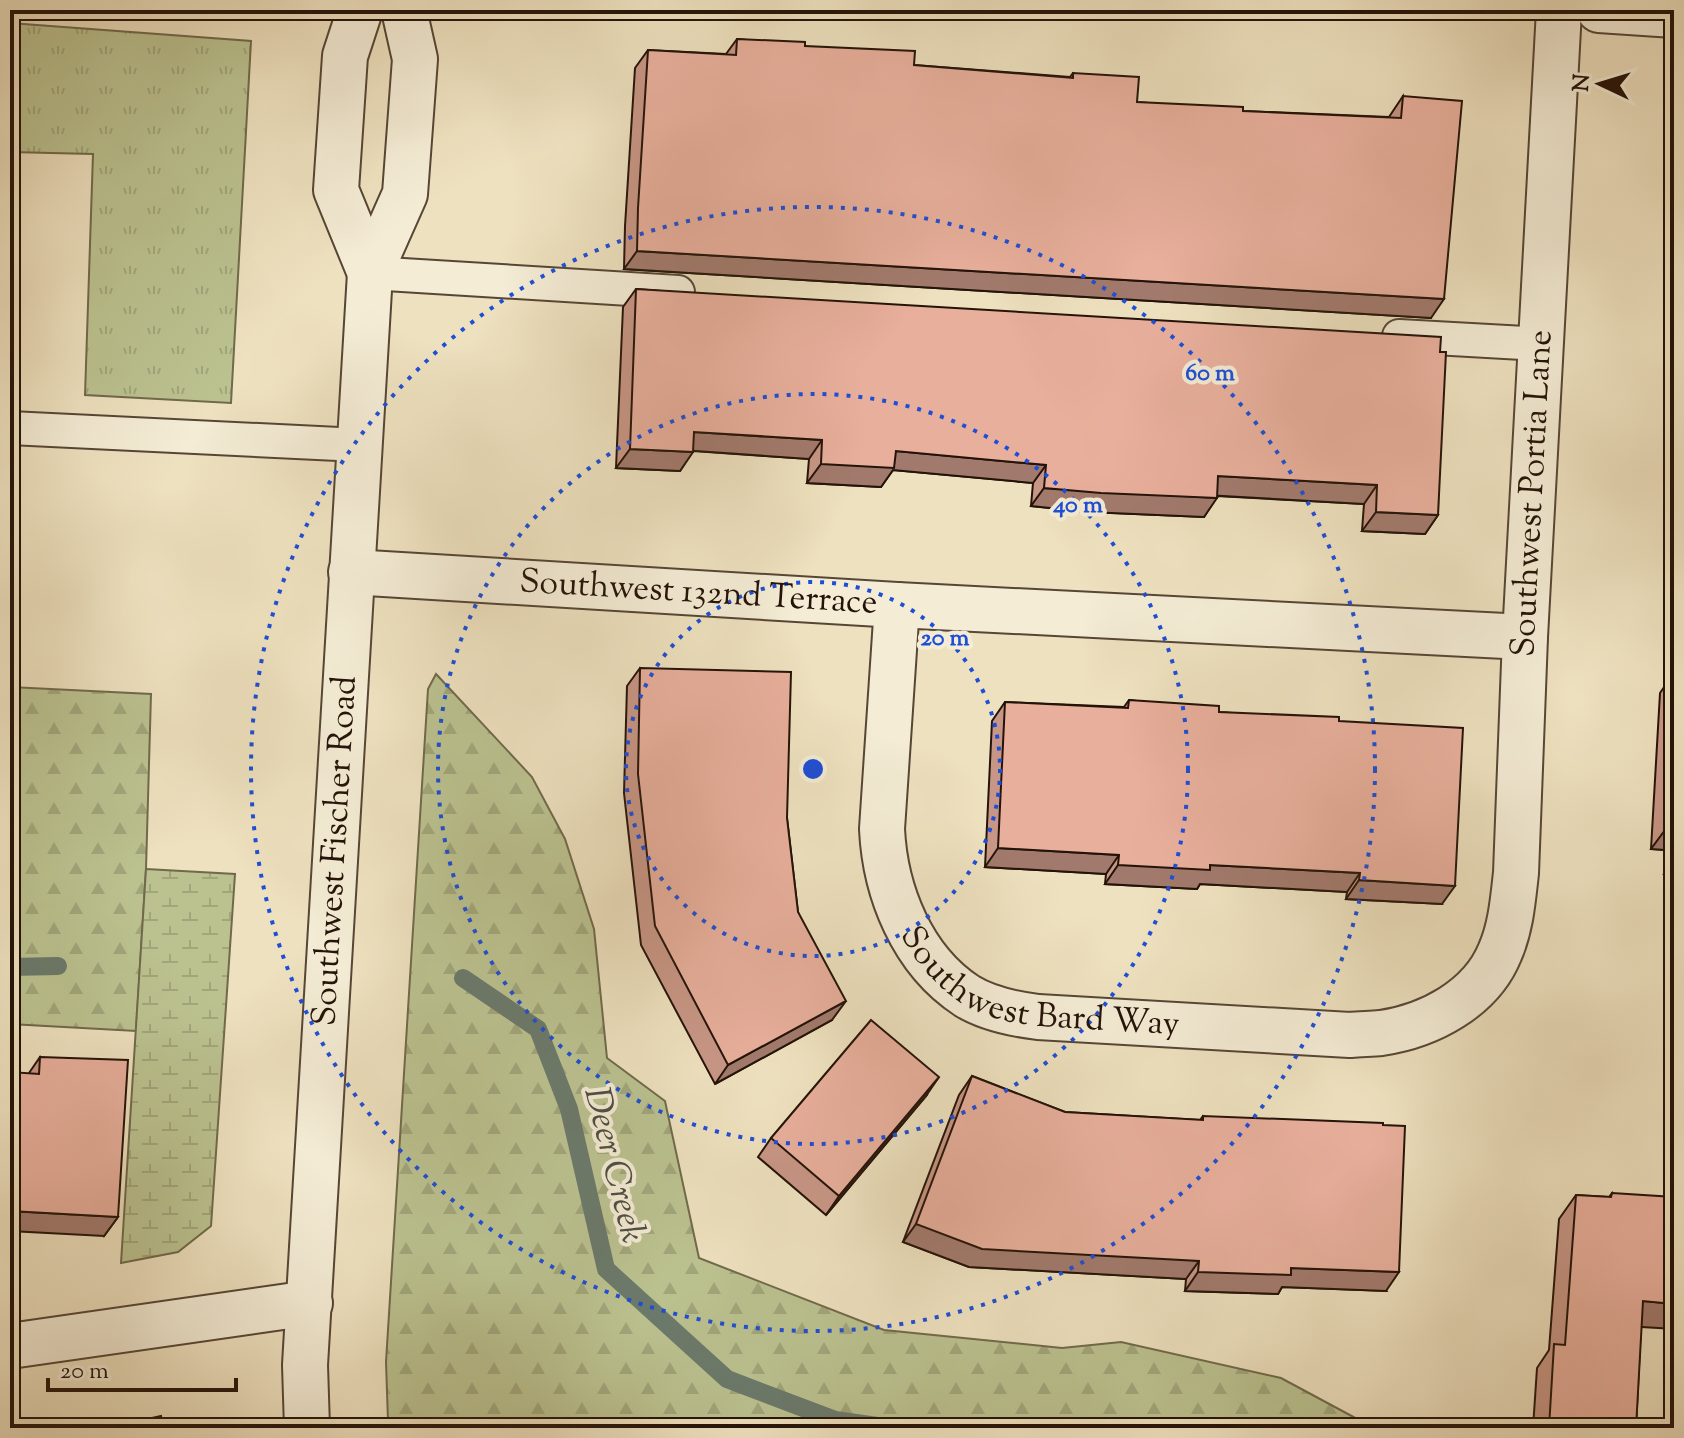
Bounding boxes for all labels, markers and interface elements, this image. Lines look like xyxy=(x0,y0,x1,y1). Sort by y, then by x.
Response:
north arrow xyxy=(1560,44,1640,124)
text: N xyxy=(1566,73,1600,93)
street label: Southwest Portia Lane xyxy=(1500,329,1566,658)
text: 60 m xyxy=(1185,357,1235,391)
text: 40 m xyxy=(1052,489,1103,523)
street label: Southwest 132nd Terrace xyxy=(518,558,879,628)
text: 20 m xyxy=(921,622,970,656)
street label: Southwest Fischer Road xyxy=(301,674,370,1028)
centre of rings xyxy=(799,755,827,783)
street label: Southwest Bard Way xyxy=(887,917,1181,1050)
water label: Deer Creek xyxy=(569,1082,657,1248)
scale bar xyxy=(48,1342,236,1392)
text: 20 m xyxy=(60,1355,109,1389)

